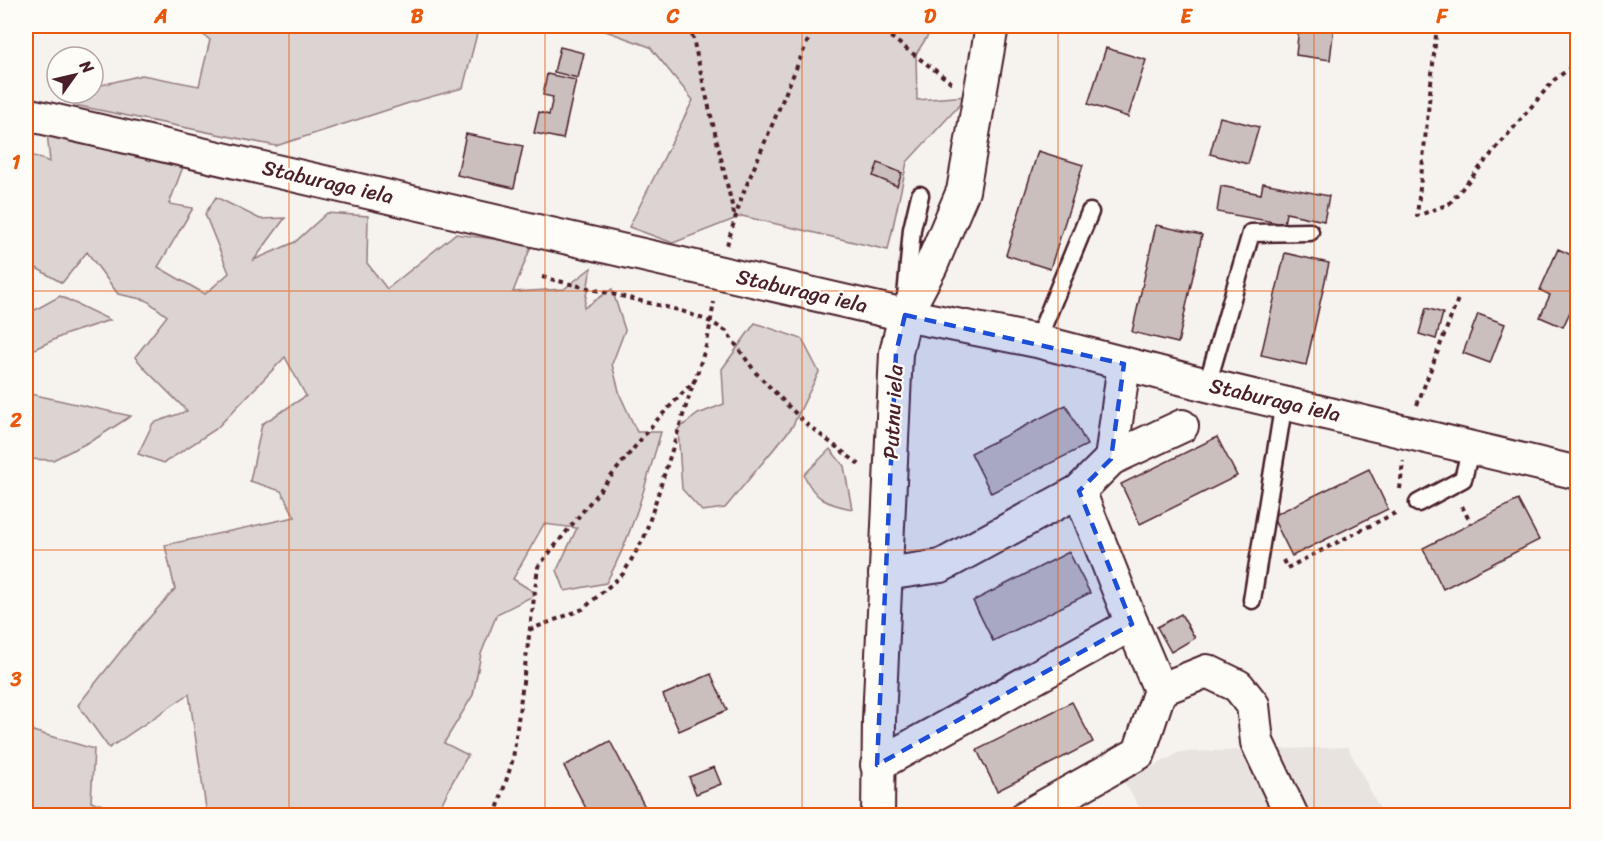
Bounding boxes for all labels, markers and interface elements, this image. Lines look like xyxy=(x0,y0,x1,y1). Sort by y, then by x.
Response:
text: A xyxy=(153,0,168,34)
text: B xyxy=(411,0,424,34)
text: C xyxy=(666,0,680,34)
text: D xyxy=(924,0,937,34)
text: E xyxy=(1180,0,1193,34)
text: F xyxy=(1436,0,1449,34)
north arrow xyxy=(45,45,105,105)
text: N xyxy=(71,53,103,80)
text: 1 xyxy=(12,145,21,180)
street label: Staburaga iela xyxy=(259,148,398,216)
street label: Staburaga iela xyxy=(733,257,872,325)
street label: Putnu iela xyxy=(872,363,914,460)
street label: Staburaga iela xyxy=(1206,366,1345,434)
text: 2 xyxy=(9,403,22,438)
text: 3 xyxy=(10,662,22,697)

